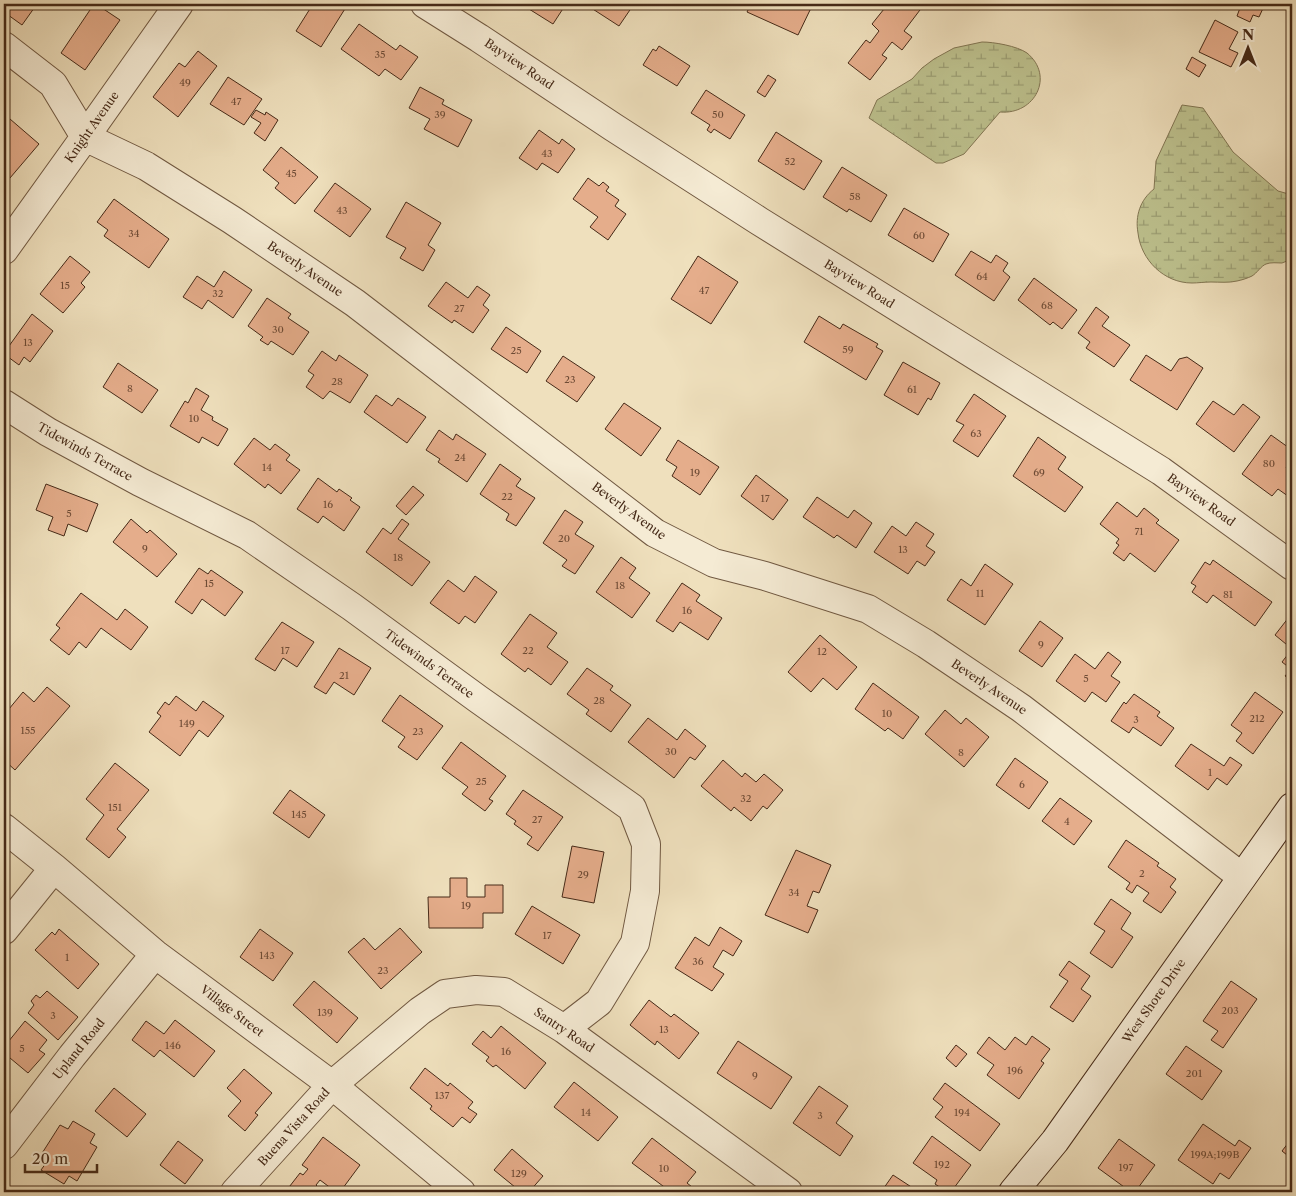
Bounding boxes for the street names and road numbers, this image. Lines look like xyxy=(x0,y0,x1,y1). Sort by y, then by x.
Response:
street label: Bayview Road xyxy=(482,35,557,93)
street label: Knight Avenue xyxy=(61,88,122,165)
street label: Beverly Avenue xyxy=(265,238,346,300)
street label: Bayview Road xyxy=(821,256,898,312)
street label: Tidewinds Terrace xyxy=(35,419,136,484)
street label: Bayview Road xyxy=(1164,470,1239,530)
street label: Beverly Avenue xyxy=(589,479,669,543)
street label: Tidewinds Terrace xyxy=(382,626,477,701)
street label: Beverly Avenue xyxy=(949,656,1030,718)
street label: West Shore Drive xyxy=(1118,955,1188,1047)
street label: Village Street xyxy=(197,981,268,1040)
street label: Santry Road xyxy=(531,1004,598,1056)
street label: Upland Road xyxy=(50,1015,108,1082)
street label: Buena Vista Road xyxy=(255,1084,333,1169)

